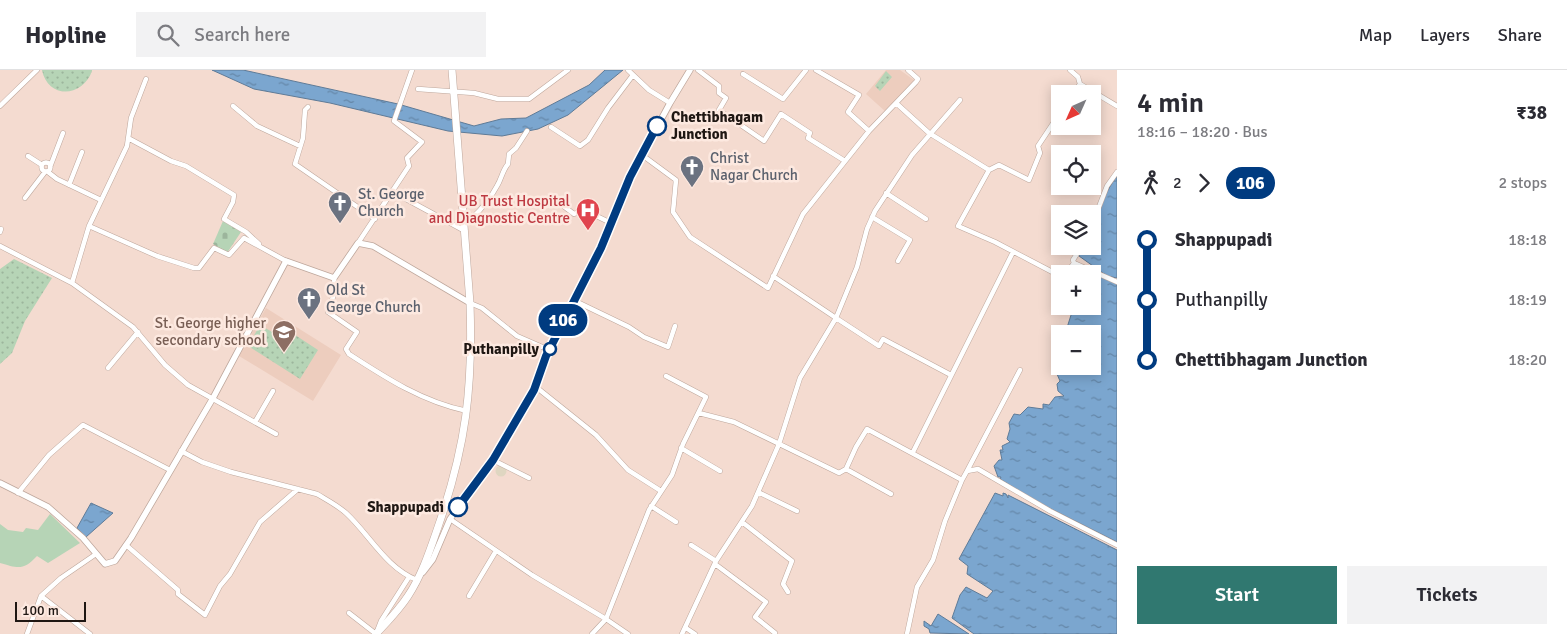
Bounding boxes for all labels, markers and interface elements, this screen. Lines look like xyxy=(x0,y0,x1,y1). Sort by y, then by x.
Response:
search box xyxy=(136,12,486,57)
text: Hopline xyxy=(25,20,106,50)
icon: search xyxy=(154,21,182,49)
text: Search here xyxy=(194,23,290,47)
text: Map xyxy=(1359,24,1392,46)
text: Layers xyxy=(1420,24,1470,46)
text: Share xyxy=(1498,24,1542,46)
north arrow xyxy=(1051,85,1101,135)
map controls xyxy=(1051,85,1101,375)
text: 4 min xyxy=(1137,86,1204,120)
text: ₹38 xyxy=(1516,101,1547,125)
place label: Chettibhagam Junction xyxy=(671,108,763,143)
marker: Chettibhagam Junction xyxy=(647,116,667,136)
text: 18:16 – 18:20 · Bus xyxy=(1137,122,1268,142)
button: locate xyxy=(1051,145,1101,195)
place label: Christ Nagar Church xyxy=(710,149,798,184)
church icon: Christ Nagar Church xyxy=(679,154,705,188)
icon: walk xyxy=(1137,169,1165,197)
icon: forward xyxy=(1190,169,1218,197)
text: 106 xyxy=(1236,172,1265,194)
text: 2 xyxy=(1173,173,1182,193)
text: 2 stops xyxy=(1499,173,1547,193)
place label: St. George Church xyxy=(358,185,425,220)
church icon: St. George Church xyxy=(327,190,353,224)
place label: UB Trust Hospital and Diagnostic Centre xyxy=(429,192,570,227)
hospital icon: UB Trust Hospital and Diagnostic Centre xyxy=(575,197,601,231)
button: layers xyxy=(1051,205,1101,255)
text: Shappupadi xyxy=(1175,228,1272,252)
text: 18:18 xyxy=(1508,230,1547,250)
button: + xyxy=(1051,265,1101,315)
place label: Old St George Church xyxy=(326,281,421,316)
church icon: Old St George Church xyxy=(296,286,322,320)
text: Puthanpilly xyxy=(1175,288,1268,312)
text: 18:19 xyxy=(1508,290,1547,310)
line badge: 106 xyxy=(534,304,592,336)
text: 106 xyxy=(548,309,578,331)
place label: St. George higher secondary school xyxy=(155,314,266,349)
school or university icon: St. George higher secondary school xyxy=(271,319,297,353)
button: − xyxy=(1051,325,1101,375)
place label: Puthanpilly xyxy=(463,340,540,358)
marker: Puthanpilly xyxy=(543,342,557,356)
text: Chettibhagam Junction xyxy=(1175,348,1368,372)
text: 18:20 xyxy=(1508,350,1547,370)
marker: Shappupadi xyxy=(448,497,468,517)
place label: Shappupadi xyxy=(367,498,444,516)
button: Start xyxy=(1137,566,1337,624)
button: Tickets xyxy=(1347,566,1547,624)
scale bar xyxy=(15,599,86,622)
text: 100 m xyxy=(22,602,59,619)

